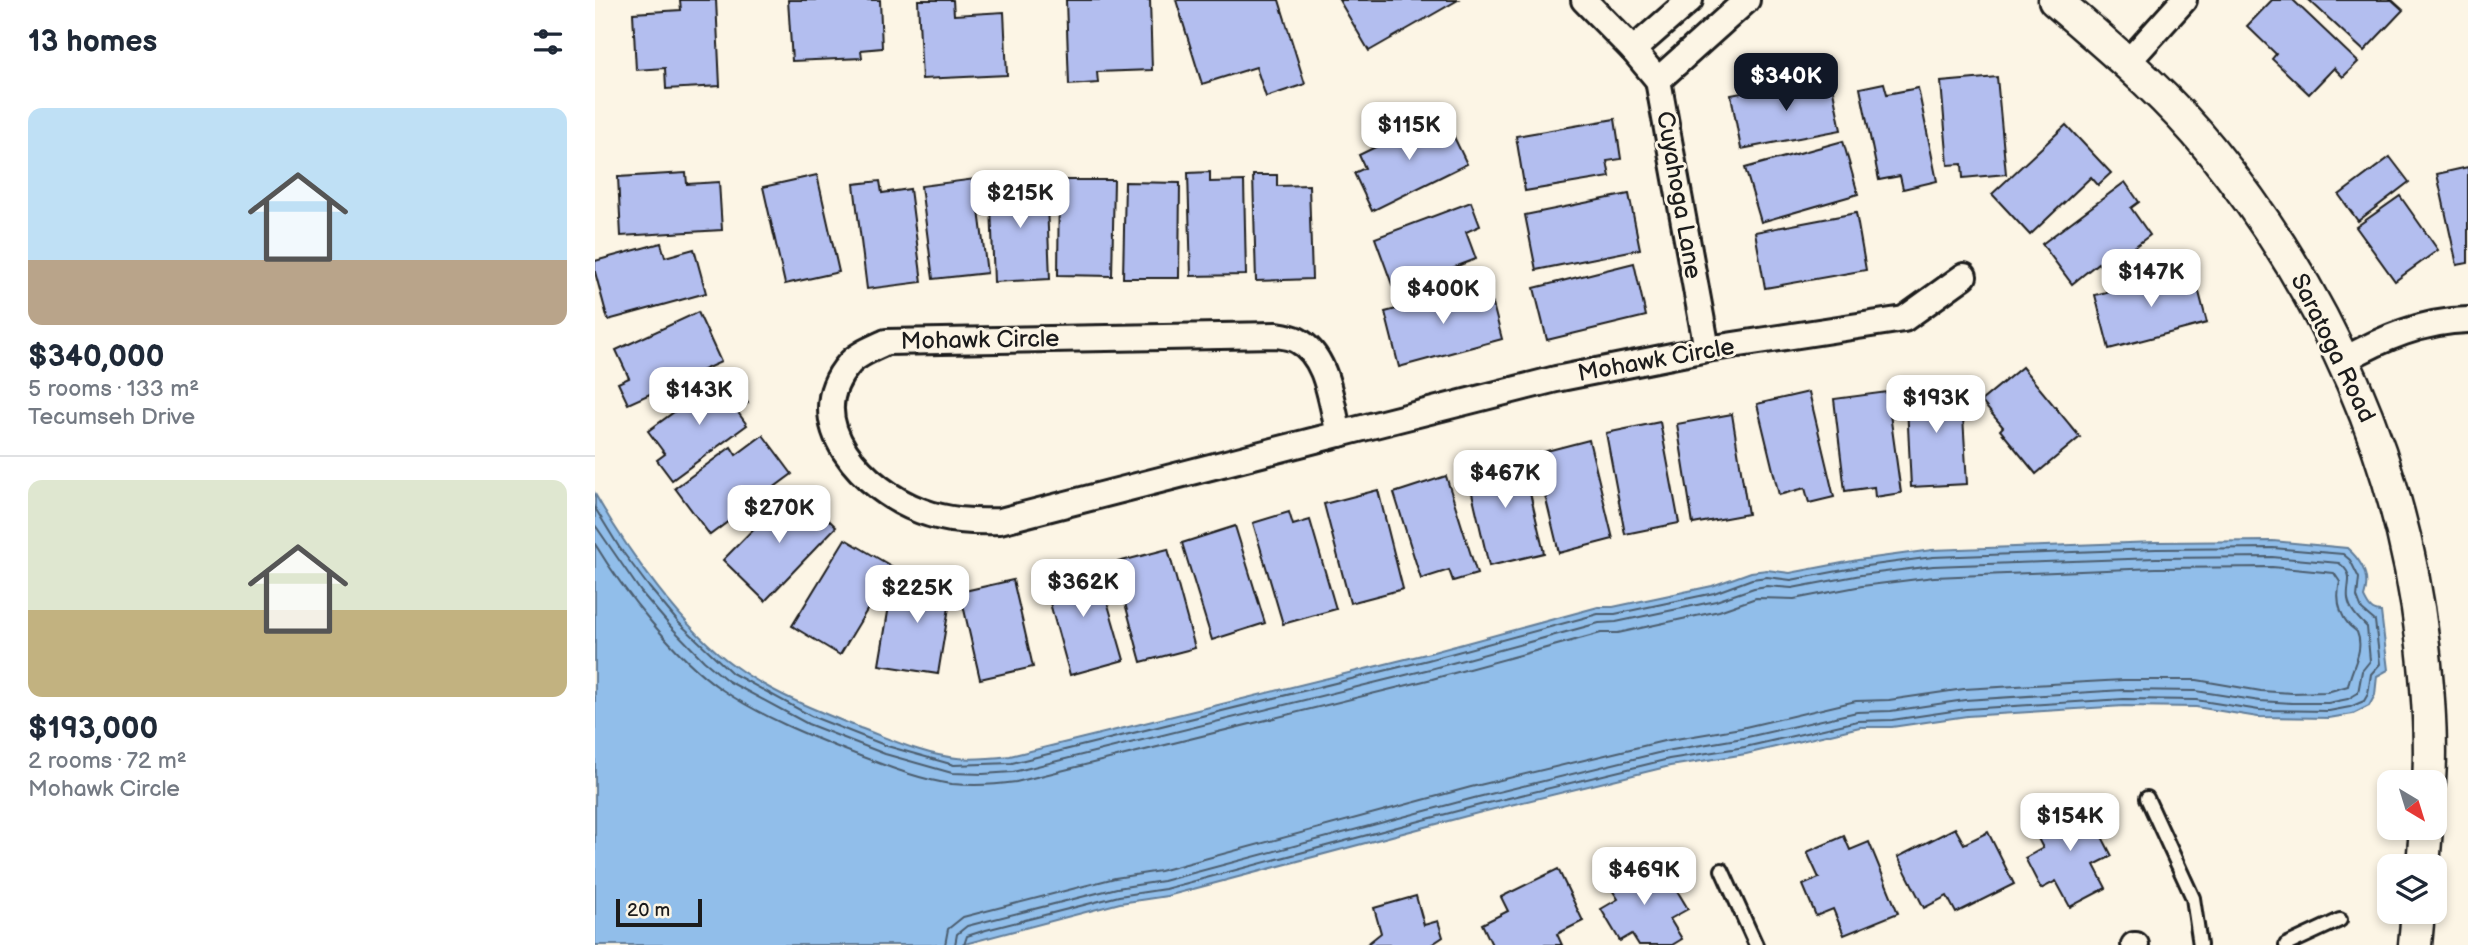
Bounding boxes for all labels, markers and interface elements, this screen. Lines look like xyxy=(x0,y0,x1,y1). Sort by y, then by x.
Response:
icon: filters xyxy=(529,23,567,61)
text: 13 homes xyxy=(28,24,157,60)
pin: $340K xyxy=(1737,54,1835,113)
text: $340K xyxy=(1750,62,1822,90)
pin: $115K xyxy=(1360,102,1458,162)
street label: Cuyahoga Lane xyxy=(1650,109,1708,281)
text: $115K xyxy=(1377,111,1441,139)
icon: home xyxy=(235,154,361,280)
pin: $215K xyxy=(971,170,1069,230)
text: $215K xyxy=(986,179,1054,207)
pin: $147K xyxy=(2102,250,2200,309)
text: $147K xyxy=(2118,258,2184,286)
pin: $400K xyxy=(1394,266,1492,326)
street label: Saratoga Road xyxy=(2284,269,2382,427)
text: $400K xyxy=(1406,275,1480,303)
street label: Mohawk Circle xyxy=(900,324,1060,356)
street label: Mohawk Circle xyxy=(1575,332,1737,388)
text: $340,000 xyxy=(28,339,164,375)
pin: $143K xyxy=(650,368,748,427)
text: 5 rooms · 133 m² xyxy=(28,375,199,403)
text: $143K xyxy=(665,376,733,404)
pin: $193K xyxy=(1887,376,1985,435)
text: $193K xyxy=(1902,384,1970,412)
text: Tecumseh Drive xyxy=(28,403,195,431)
pin: $467K xyxy=(1456,450,1554,510)
text: $467K xyxy=(1470,459,1540,487)
pin: $270K xyxy=(730,486,828,545)
text: $270K xyxy=(743,494,815,522)
icon: home xyxy=(235,526,361,652)
pin: $362K xyxy=(1034,560,1132,619)
pin: $225K xyxy=(868,566,966,625)
text: $362K xyxy=(1047,568,1119,596)
text: $225K xyxy=(881,574,953,602)
text: $193,000 xyxy=(28,711,158,747)
text: 2 rooms · 72 m² xyxy=(28,747,187,775)
north arrow xyxy=(2377,770,2447,840)
map controls xyxy=(2377,770,2447,924)
text: Mohawk Circle xyxy=(28,775,180,803)
pin: $154K xyxy=(2021,794,2119,853)
text: $154K xyxy=(2036,802,2104,830)
pin: $469K xyxy=(1595,848,1693,907)
button: layers xyxy=(2377,854,2447,924)
text: $469K xyxy=(1608,856,1680,884)
scale bar xyxy=(616,896,702,928)
text: 20 m xyxy=(627,899,670,922)

